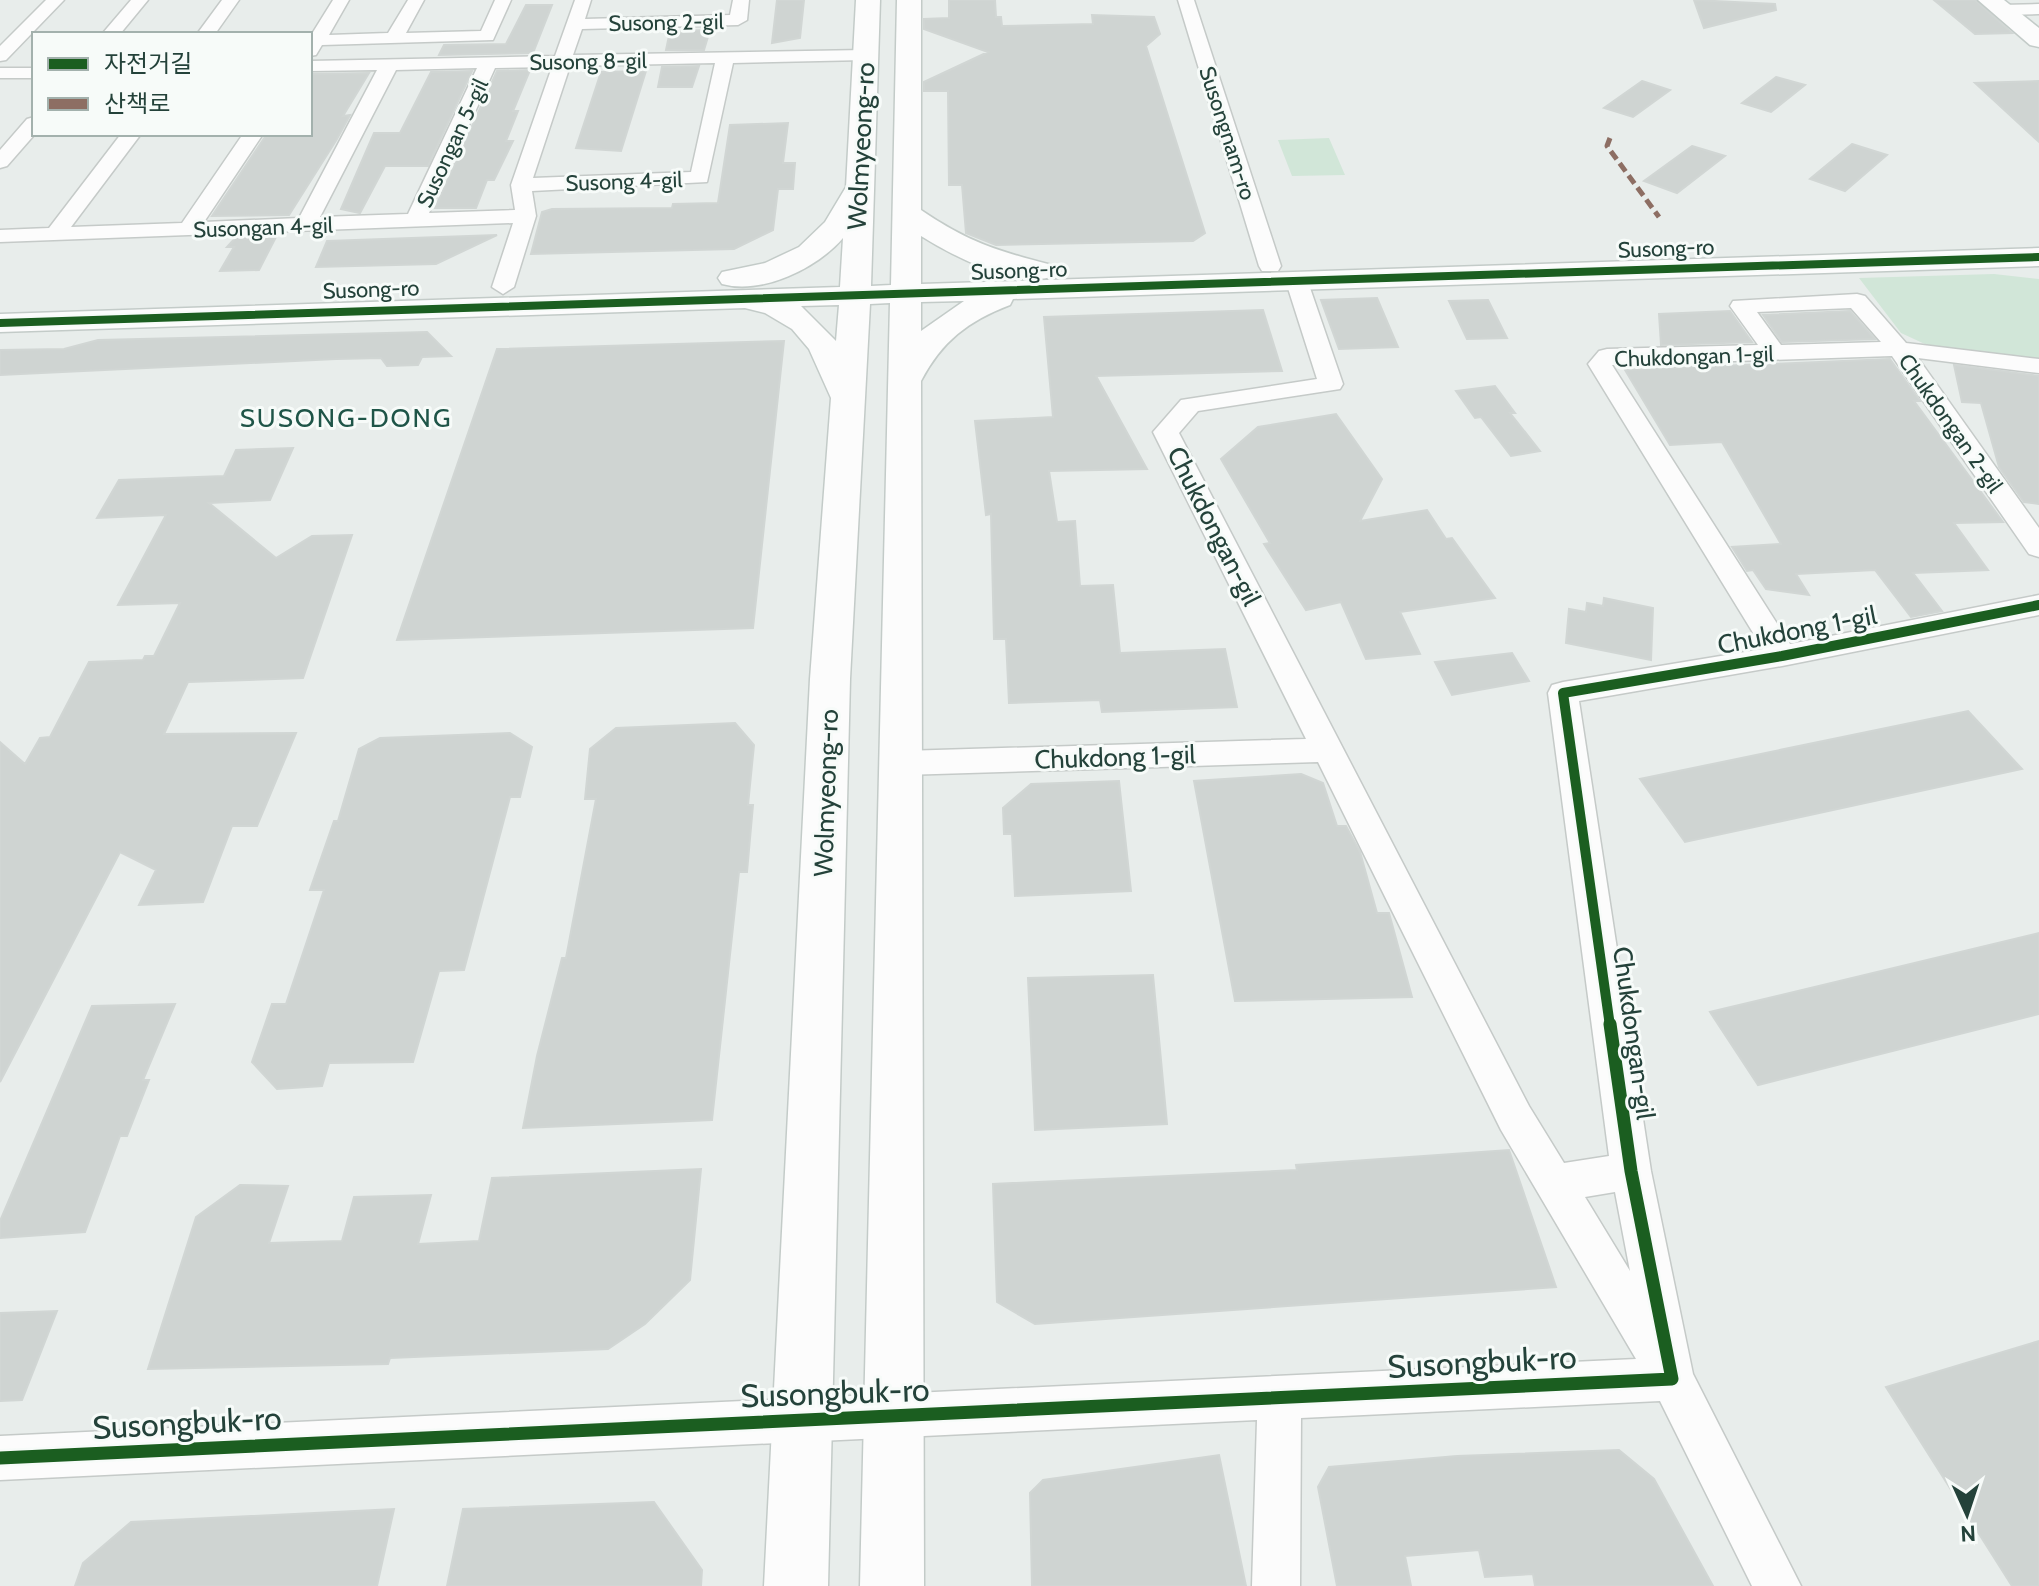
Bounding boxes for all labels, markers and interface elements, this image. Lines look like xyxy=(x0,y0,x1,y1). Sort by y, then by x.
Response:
street label: Susong 2-gil xyxy=(608,8,725,37)
legend xyxy=(32,32,312,136)
street label: Susong 8-gil xyxy=(529,47,648,76)
text: 자전거길 xyxy=(104,49,192,78)
street label: Wolmyeong-ro xyxy=(841,61,881,231)
street label: Susongnam-ro xyxy=(1193,63,1262,203)
street label: Susongan 5-gil xyxy=(411,74,494,212)
text: 산책로 xyxy=(104,89,170,118)
street label: Susong 4-gil xyxy=(565,166,684,197)
street label: Susongan 4-gil xyxy=(193,212,334,243)
street label: Susong-ro xyxy=(1617,233,1715,264)
street label: Susong-ro xyxy=(970,255,1068,286)
street label: Susong-ro xyxy=(322,274,420,305)
street label: Chukdongan 1-gil xyxy=(1614,340,1775,373)
street label: Chukdongan 2-gil xyxy=(1893,349,2009,499)
district label: SUSONG-DONG xyxy=(240,402,452,434)
street label: Chukdongan-gil xyxy=(1160,441,1268,611)
street label: Chukdong 1-gil xyxy=(1715,599,1879,661)
street label: Wolmyeong-ro xyxy=(807,709,845,877)
street label: Chukdong 1-gil xyxy=(1034,738,1196,776)
street label: Chukdongan-gil xyxy=(1606,945,1662,1121)
street label: Susongbuk-ro xyxy=(1386,1337,1577,1386)
street label: Susongbuk-ro xyxy=(740,1370,930,1415)
street label: Susongbuk-ro xyxy=(91,1398,282,1447)
north arrow xyxy=(1927,1474,2007,1554)
text: N xyxy=(1960,1520,1976,1547)

